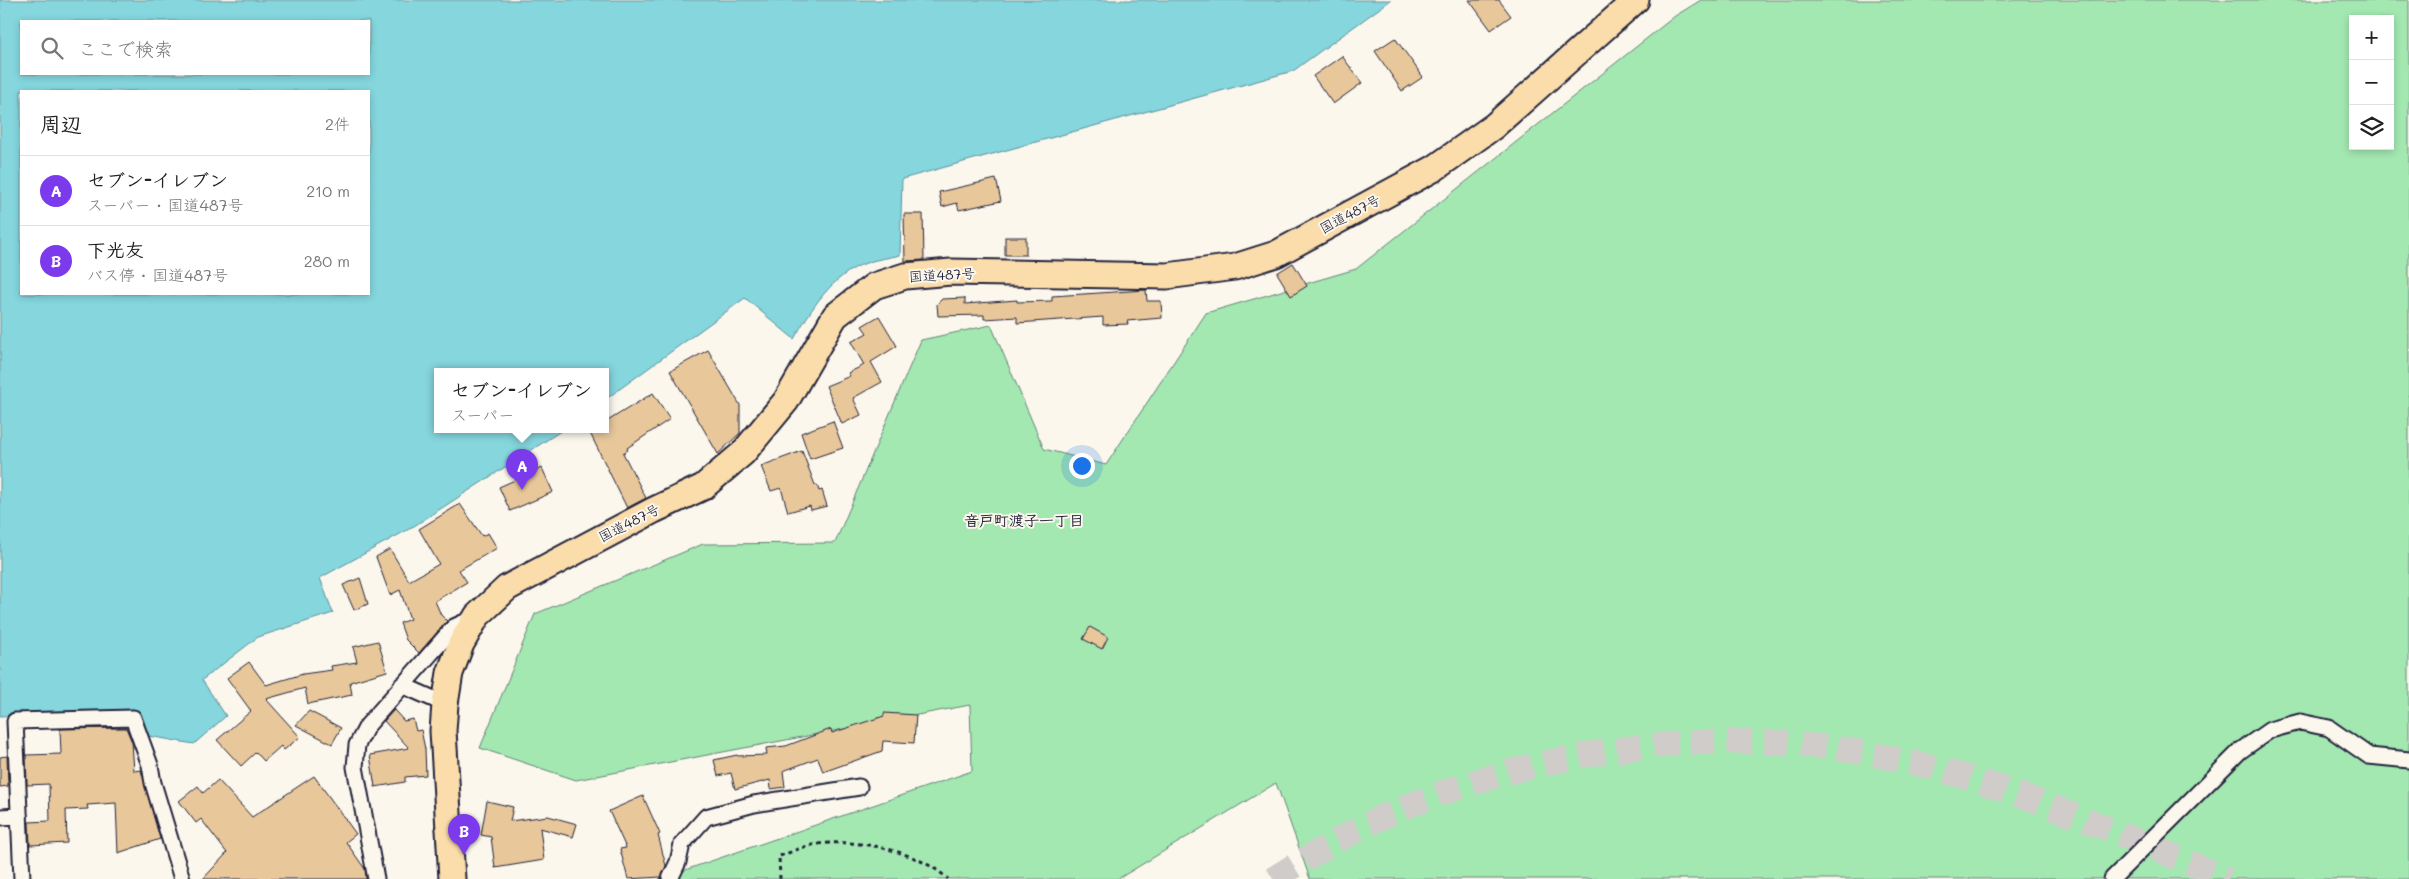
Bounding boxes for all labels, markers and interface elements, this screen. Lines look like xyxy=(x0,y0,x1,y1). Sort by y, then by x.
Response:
map controls xyxy=(2349,15,2394,150)
button: + xyxy=(2349,15,2394,60)
search box xyxy=(20,20,370,75)
icon: search xyxy=(38,34,66,62)
text: ここで検索 xyxy=(78,36,173,61)
button: − xyxy=(2349,60,2394,105)
button: layers xyxy=(2349,105,2394,150)
text: 周辺 xyxy=(40,110,82,137)
text: 2件 xyxy=(325,113,350,134)
text: セブン-イレブン xyxy=(87,167,228,192)
text: A xyxy=(50,180,62,201)
text: 210 m xyxy=(306,180,350,201)
street label: 国道487号 xyxy=(1316,190,1384,238)
text: スーパー · 国道487号 xyxy=(87,194,244,215)
text: 下光友 xyxy=(87,237,144,262)
text: B xyxy=(51,250,61,271)
text: 280 m xyxy=(304,250,350,271)
street label: 国道487号 xyxy=(908,263,976,286)
text: バス停 · 国道487号 xyxy=(87,264,228,285)
popup xyxy=(434,368,609,433)
text: セブン-イレブン xyxy=(451,377,592,402)
text: スーパー xyxy=(451,404,514,425)
pin: A xyxy=(506,449,538,490)
your location xyxy=(1069,453,1095,479)
street label: 国道487号 xyxy=(595,499,663,546)
district label: 音戸町渡子一丁目 xyxy=(964,510,1084,530)
pin: B xyxy=(448,814,480,855)

